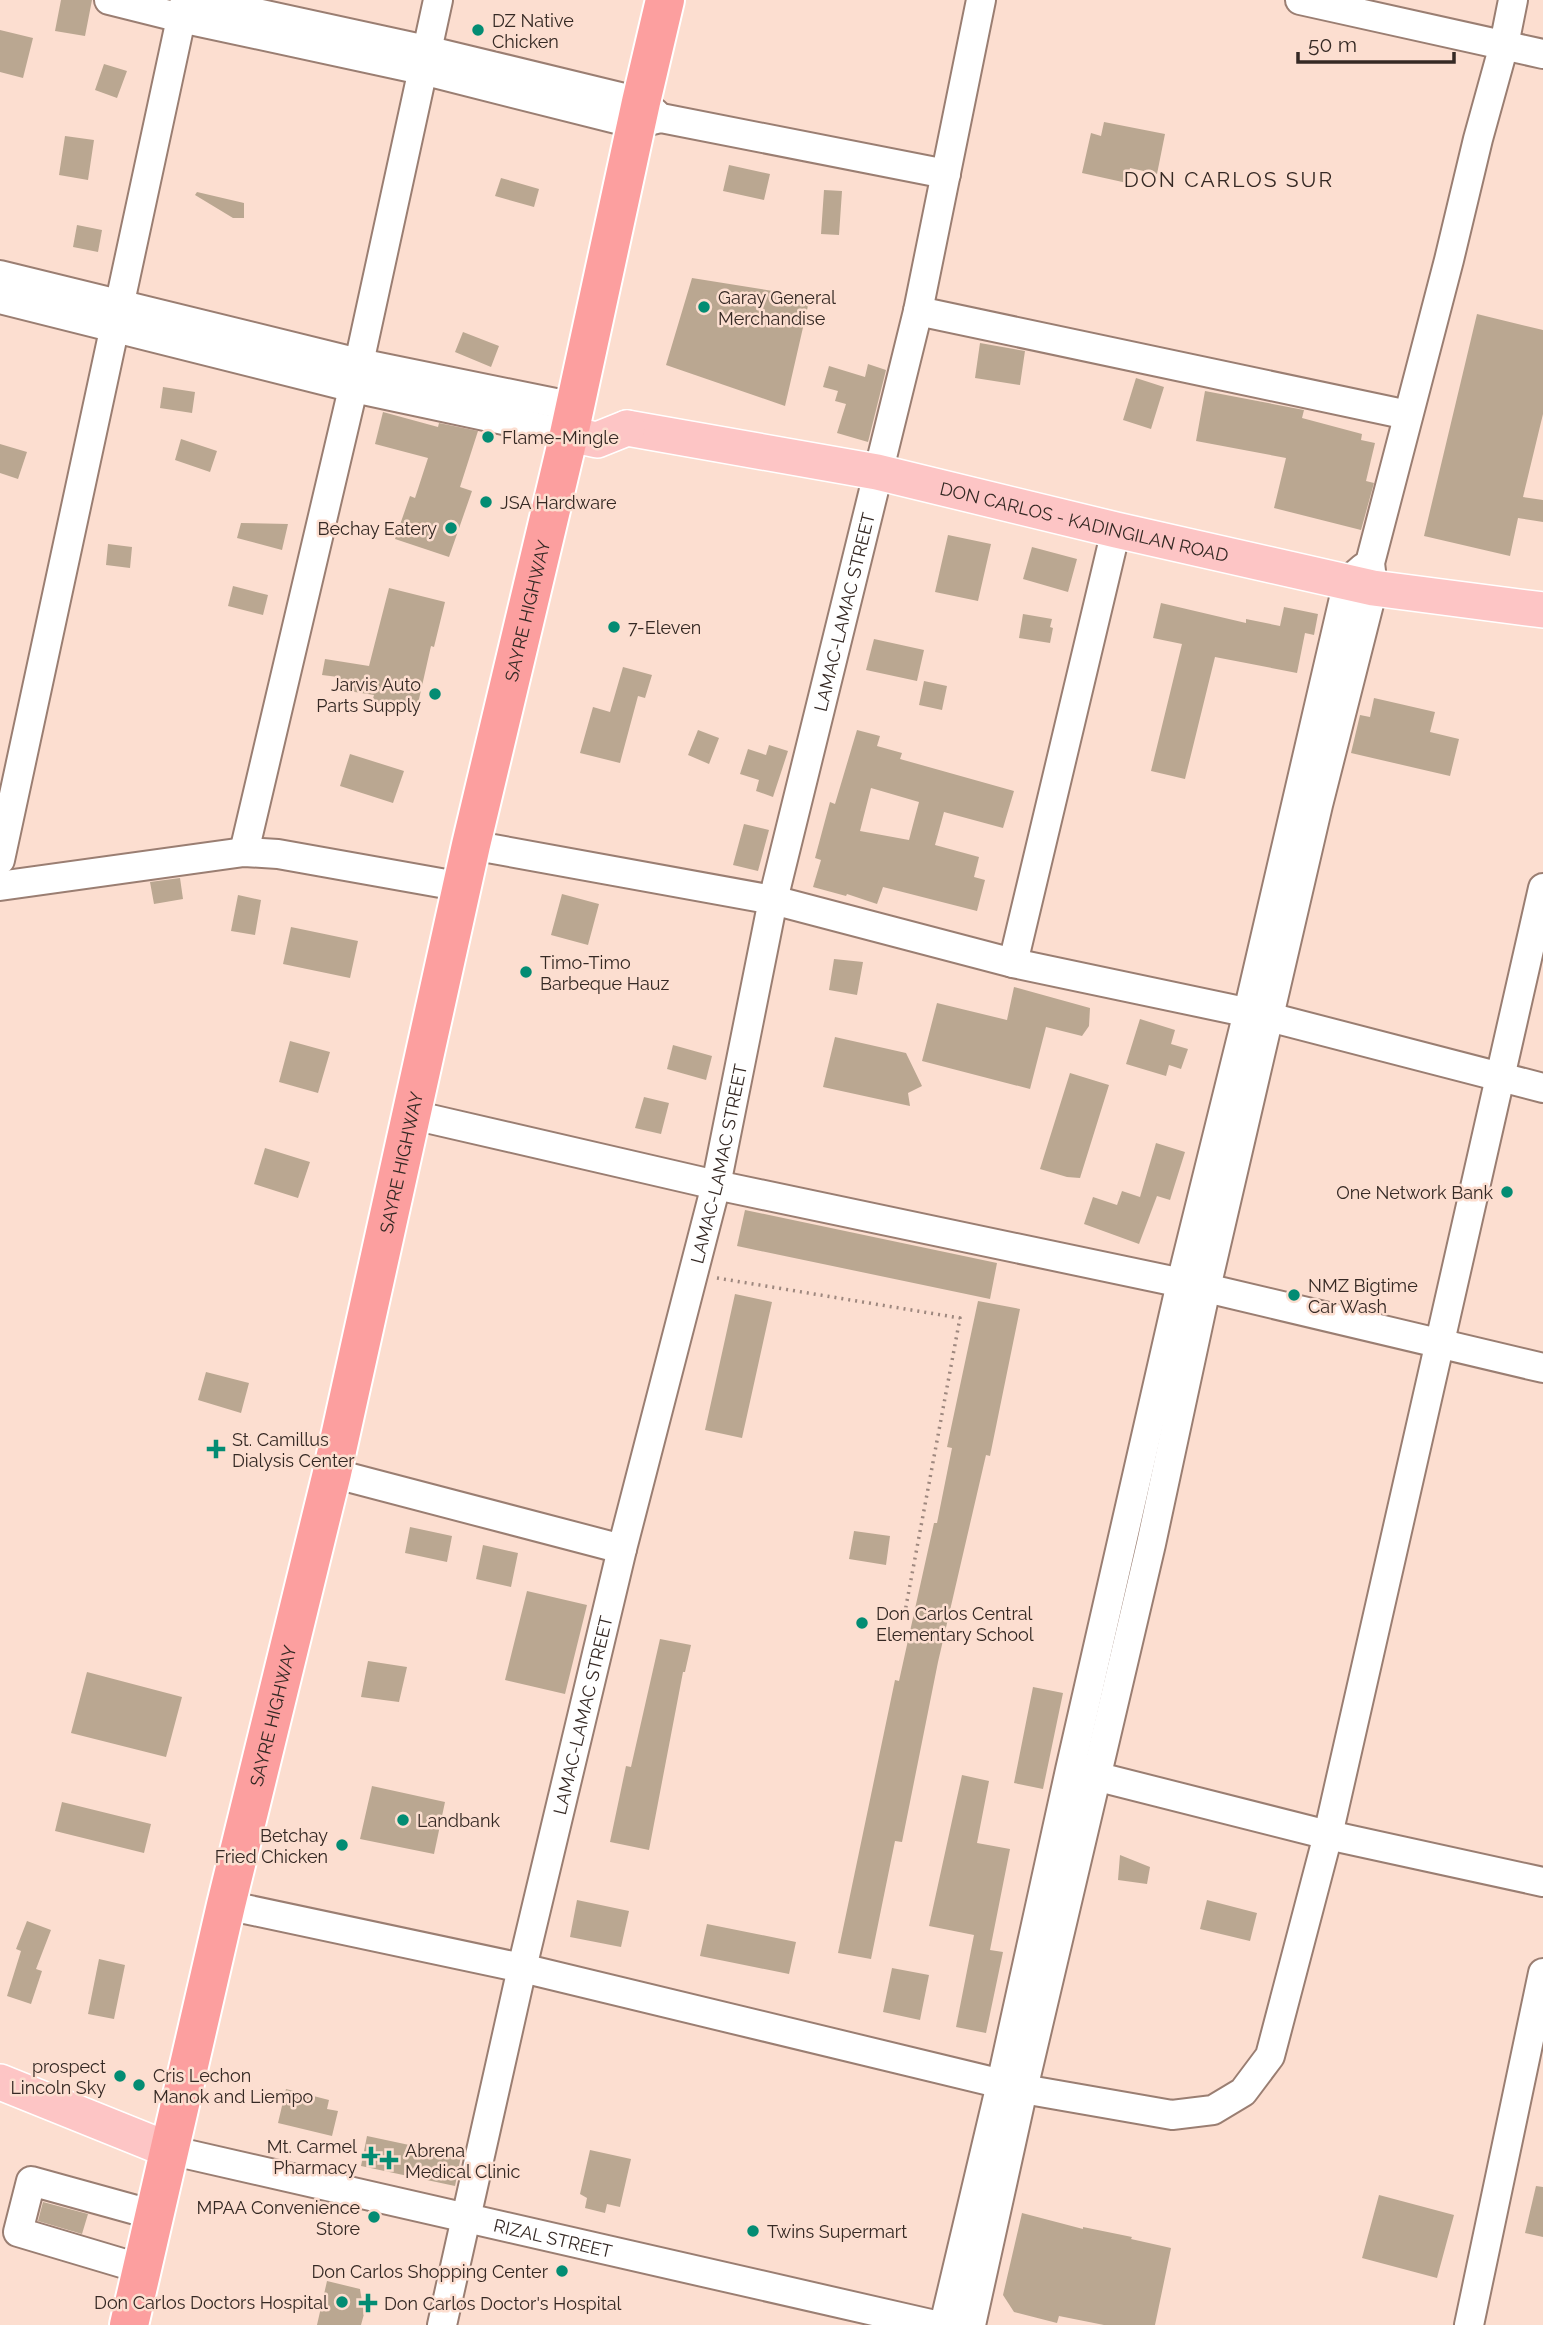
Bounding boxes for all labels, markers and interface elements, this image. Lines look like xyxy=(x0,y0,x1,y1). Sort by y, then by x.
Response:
place label: DZ Native Chicken xyxy=(492,10,574,52)
scale bar xyxy=(1298,21,1454,65)
marker: DZ Native Chicken xyxy=(470,22,486,38)
text: 50 m xyxy=(1308,32,1357,57)
district label: DON CARLOS SUR xyxy=(1124,167,1334,192)
place label: Garay General Merchandise xyxy=(718,287,836,329)
marker: Garay General Merchandise xyxy=(696,299,712,315)
place label: Flame-Mingle xyxy=(502,427,619,448)
marker: Flame-Mingle xyxy=(480,429,496,445)
street label: DON CARLOS - KADINGILAN ROAD xyxy=(938,477,1231,566)
place label: JSA Hardware xyxy=(500,492,617,513)
marker: JSA Hardware xyxy=(478,494,494,510)
street label: LAMAC-LAMAC STREET xyxy=(809,510,879,713)
place label: Bechay Eatery xyxy=(318,518,437,539)
marker: Bechay Eatery xyxy=(443,520,459,536)
street label: SAYRE HIGHWAY xyxy=(500,538,554,683)
place label: 7-Eleven xyxy=(628,617,701,638)
marker: 7-Eleven xyxy=(606,619,622,635)
place label: Jarvis Auto Parts Supply xyxy=(316,674,421,716)
marker: Jarvis Auto Parts Supply xyxy=(427,686,443,702)
place label: Timo-Timo Barbeque Hauz xyxy=(540,952,669,994)
marker: Timo-Timo Barbeque Hauz xyxy=(518,964,534,980)
street label: LAMAC-LAMAC STREET xyxy=(686,1062,750,1266)
street label: SAYRE HIGHWAY xyxy=(375,1089,427,1235)
place label: One Network Bank xyxy=(1336,1182,1493,1203)
marker: One Network Bank xyxy=(1499,1184,1515,1200)
place label: NMZ Bigtime Car Wash xyxy=(1308,1275,1418,1317)
marker: NMZ Bigtime Car Wash xyxy=(1286,1287,1302,1303)
place label: St. Camillus Dialysis Center xyxy=(232,1429,355,1471)
marker: St. Camillus Dialysis Center xyxy=(206,1439,226,1459)
place label: Don Carlos Central Elementary School xyxy=(876,1603,1034,1645)
street label: LAMAC-LAMAC STREET xyxy=(549,1613,616,1817)
marker: Don Carlos Central Elementary School xyxy=(854,1615,870,1631)
street label: SAYRE HIGHWAY xyxy=(245,1643,300,1788)
place label: Landbank xyxy=(417,1810,500,1831)
marker: Landbank xyxy=(395,1812,411,1828)
place label: Betchay Fried Chicken xyxy=(215,1825,328,1867)
marker: Betchay Fried Chicken xyxy=(334,1837,350,1853)
place label: prospect Lincoln Sky xyxy=(10,2056,106,2098)
place label: Cris Lechon Manok and Liempo xyxy=(153,2065,314,2107)
marker: prospect Lincoln Sky xyxy=(112,2068,128,2084)
marker: Cris Lechon Manok and Liempo xyxy=(131,2077,147,2093)
place label: Mt. Carmel Pharmacy xyxy=(267,2136,357,2178)
place label: Abrena Medical Clinic xyxy=(405,2140,521,2182)
marker: Mt. Carmel Pharmacy xyxy=(363,2148,379,2164)
marker: Abrena Medical Clinic xyxy=(379,2150,399,2170)
place label: MPAA Convenience Store xyxy=(197,2197,360,2239)
marker: MPAA Convenience Store xyxy=(366,2209,382,2225)
street label: RIZAL STREET xyxy=(492,2214,614,2261)
place label: Twins Supermart xyxy=(767,2221,907,2242)
marker: Twins Supermart xyxy=(745,2223,761,2239)
place label: Don Carlos Shopping Center xyxy=(311,2261,549,2282)
marker: Don Carlos Shopping Center xyxy=(554,2263,570,2279)
place label: Don Carlos Doctors Hospital xyxy=(94,2292,328,2313)
marker: Don Carlos Doctor's Hospital xyxy=(358,2293,378,2313)
place label: Don Carlos Doctor's Hospital xyxy=(384,2293,621,2314)
marker: Don Carlos Doctors Hospital xyxy=(334,2294,350,2310)

